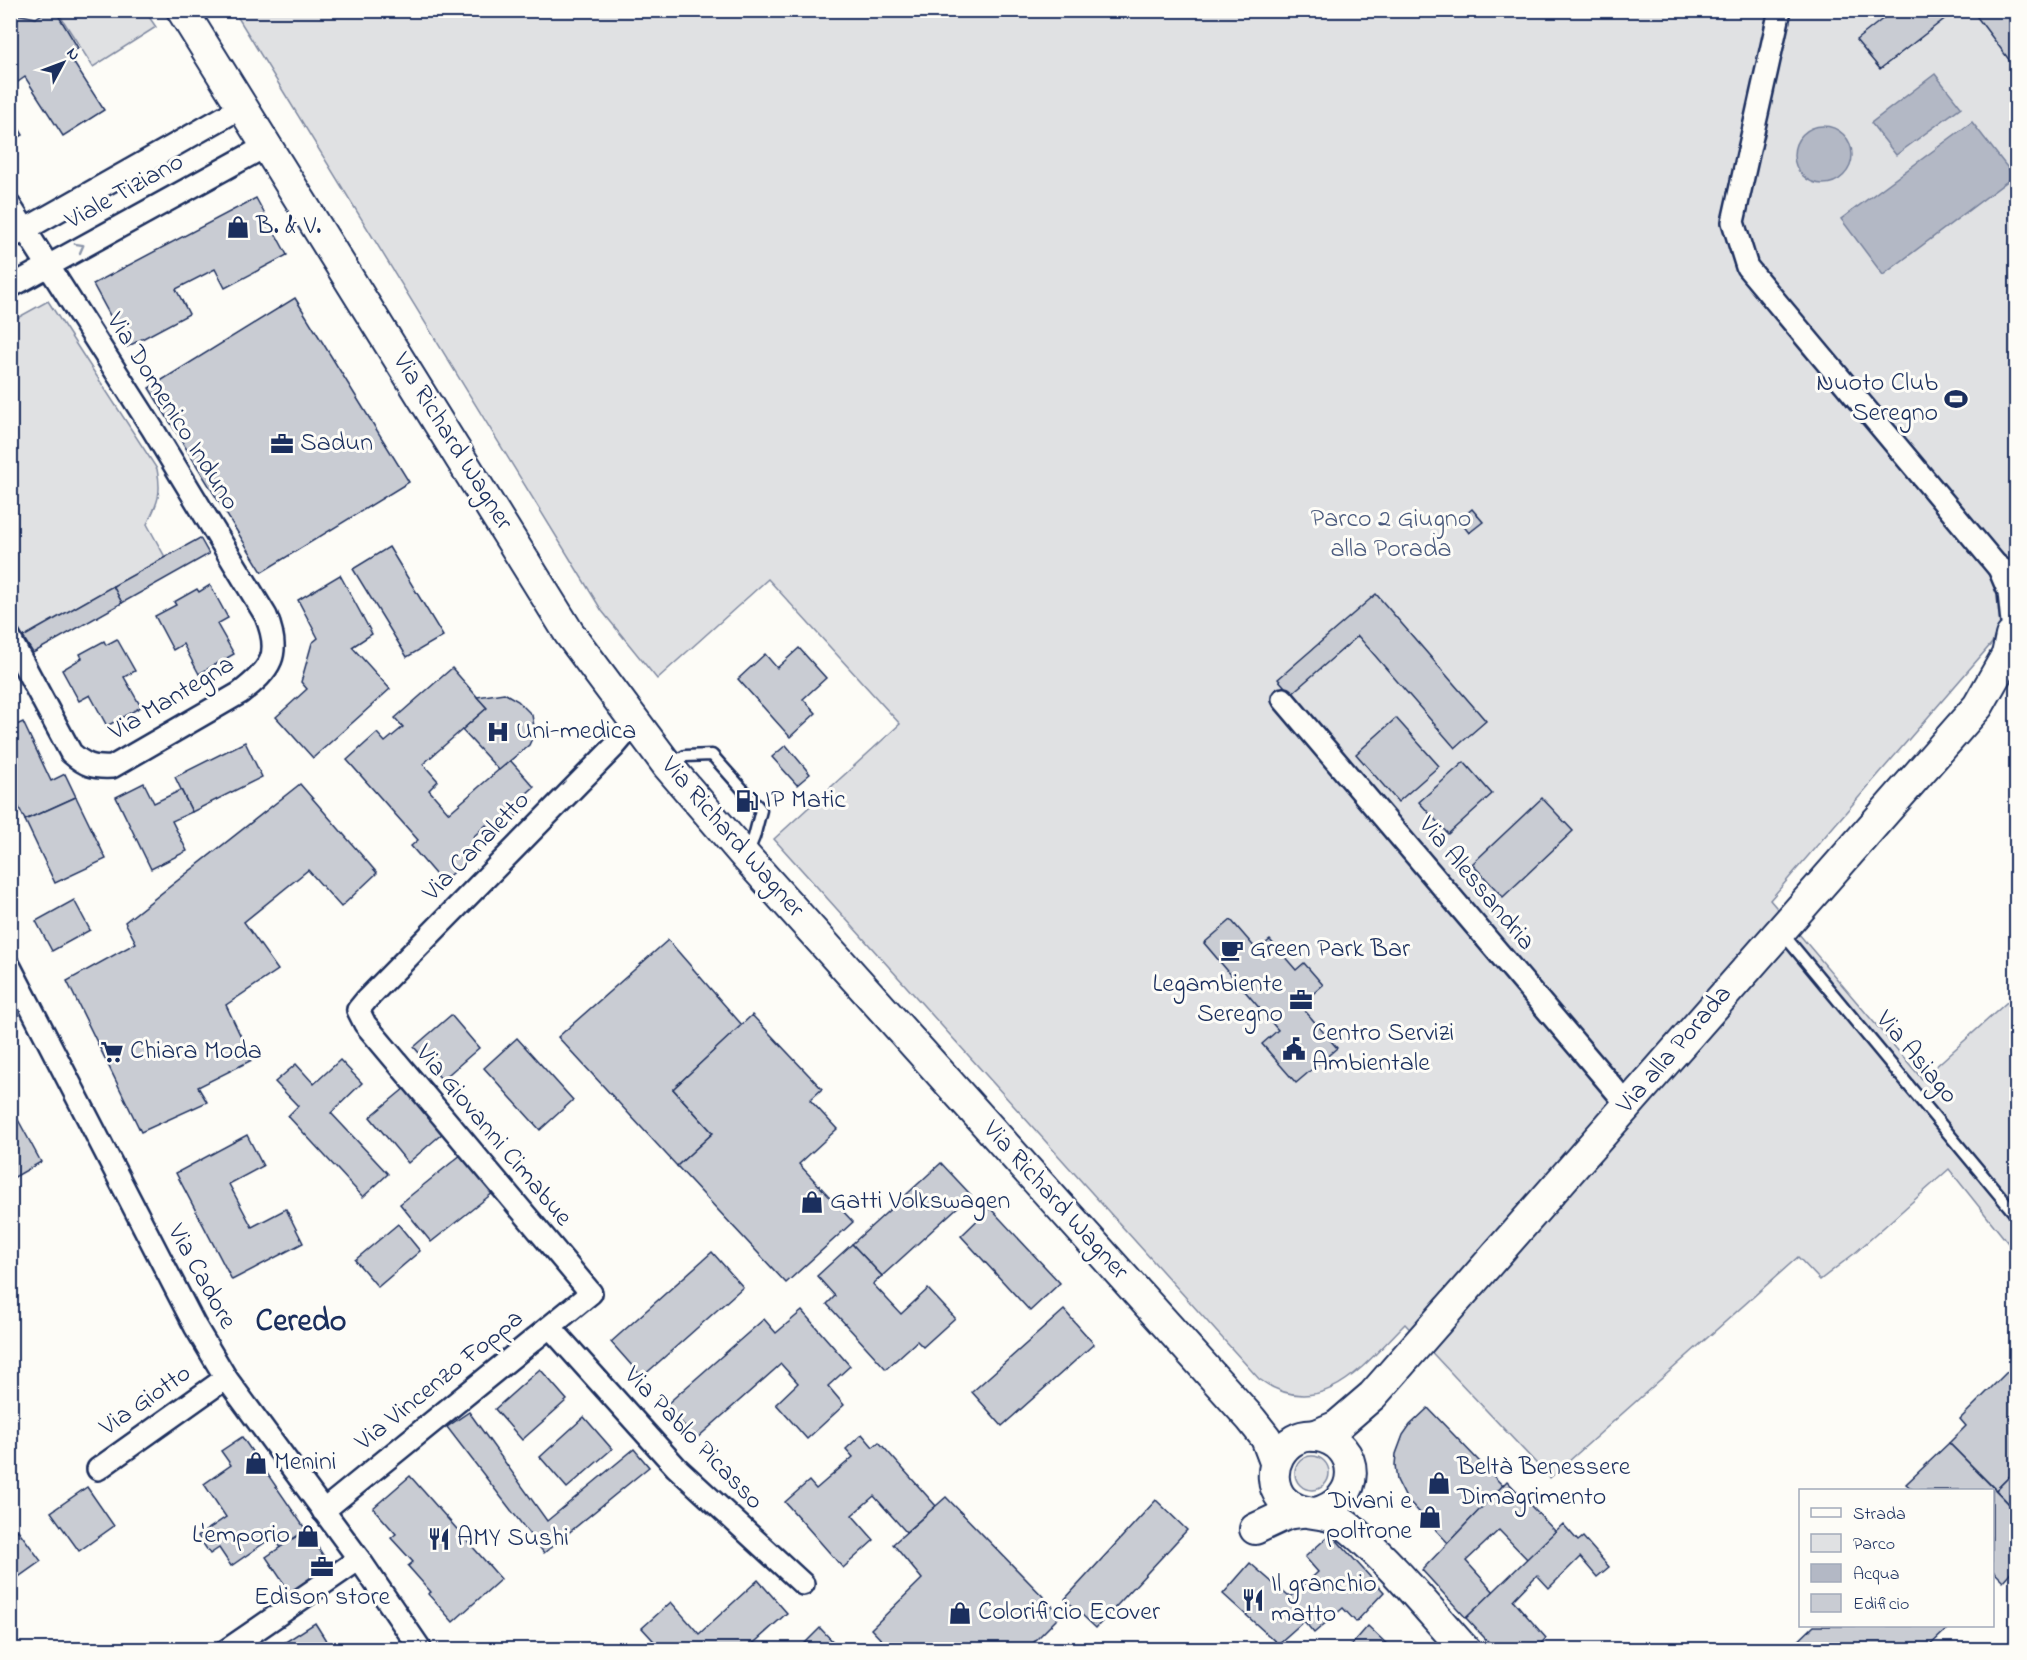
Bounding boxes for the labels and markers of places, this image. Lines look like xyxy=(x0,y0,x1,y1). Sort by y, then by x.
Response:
place label: B. & V. xyxy=(255,208,321,246)
shop icon: B. & V. xyxy=(225,214,251,240)
place label: Nuoto Club Seregno xyxy=(1816,365,1938,433)
sports icon: Nuoto Club Seregno xyxy=(1943,386,1969,412)
place label: Sadun xyxy=(300,425,373,463)
office icon: Sadun xyxy=(269,431,295,457)
place label: Uni-medica xyxy=(516,713,636,751)
hospital icon: Uni-medica xyxy=(485,719,511,745)
place label: IP Matic xyxy=(765,782,846,820)
fuel station icon: IP Matic xyxy=(734,788,760,814)
place label: Green Park Bar xyxy=(1250,931,1411,969)
cafe icon: Green Park Bar xyxy=(1219,937,1245,963)
place label: Legambiente Seregno xyxy=(1153,966,1283,1034)
office icon: Legambiente Seregno xyxy=(1288,987,1314,1013)
place label: Centro Servizi Ambientale xyxy=(1312,1015,1454,1083)
place label: Chiara Moda xyxy=(130,1033,262,1071)
public building icon: Centro Servizi Ambientale xyxy=(1281,1036,1307,1062)
supermarket icon: Chiara Moda xyxy=(99,1039,125,1065)
place label: Gatti Volkswagen xyxy=(830,1183,1010,1221)
shop icon: Gatti Volkswagen xyxy=(799,1189,825,1215)
place label: Menini xyxy=(274,1444,336,1482)
place label: Beltà Benessere Dimagrimento xyxy=(1456,1449,1631,1517)
shop icon: Menini xyxy=(243,1450,269,1476)
shop icon: Beltà Benessere Dimagrimento xyxy=(1426,1470,1452,1496)
place label: Divani e poltrone xyxy=(1326,1483,1412,1551)
shop icon: Divani e poltrone xyxy=(1417,1504,1443,1530)
place label: L'emporio xyxy=(192,1517,290,1555)
place label: AMY Sushi xyxy=(457,1520,569,1558)
shop icon: L'emporio xyxy=(295,1523,321,1549)
restaurant icon: AMY Sushi xyxy=(426,1526,452,1552)
office icon: Edison store xyxy=(309,1554,335,1580)
place label: Il granchio matto xyxy=(1271,1566,1377,1634)
place label: Edison store xyxy=(254,1579,391,1617)
restaurant icon: Il granchio matto xyxy=(1240,1587,1266,1613)
place label: Colorificio Ecover xyxy=(978,1594,1161,1632)
shop icon: Colorificio Ecover xyxy=(947,1600,973,1626)

